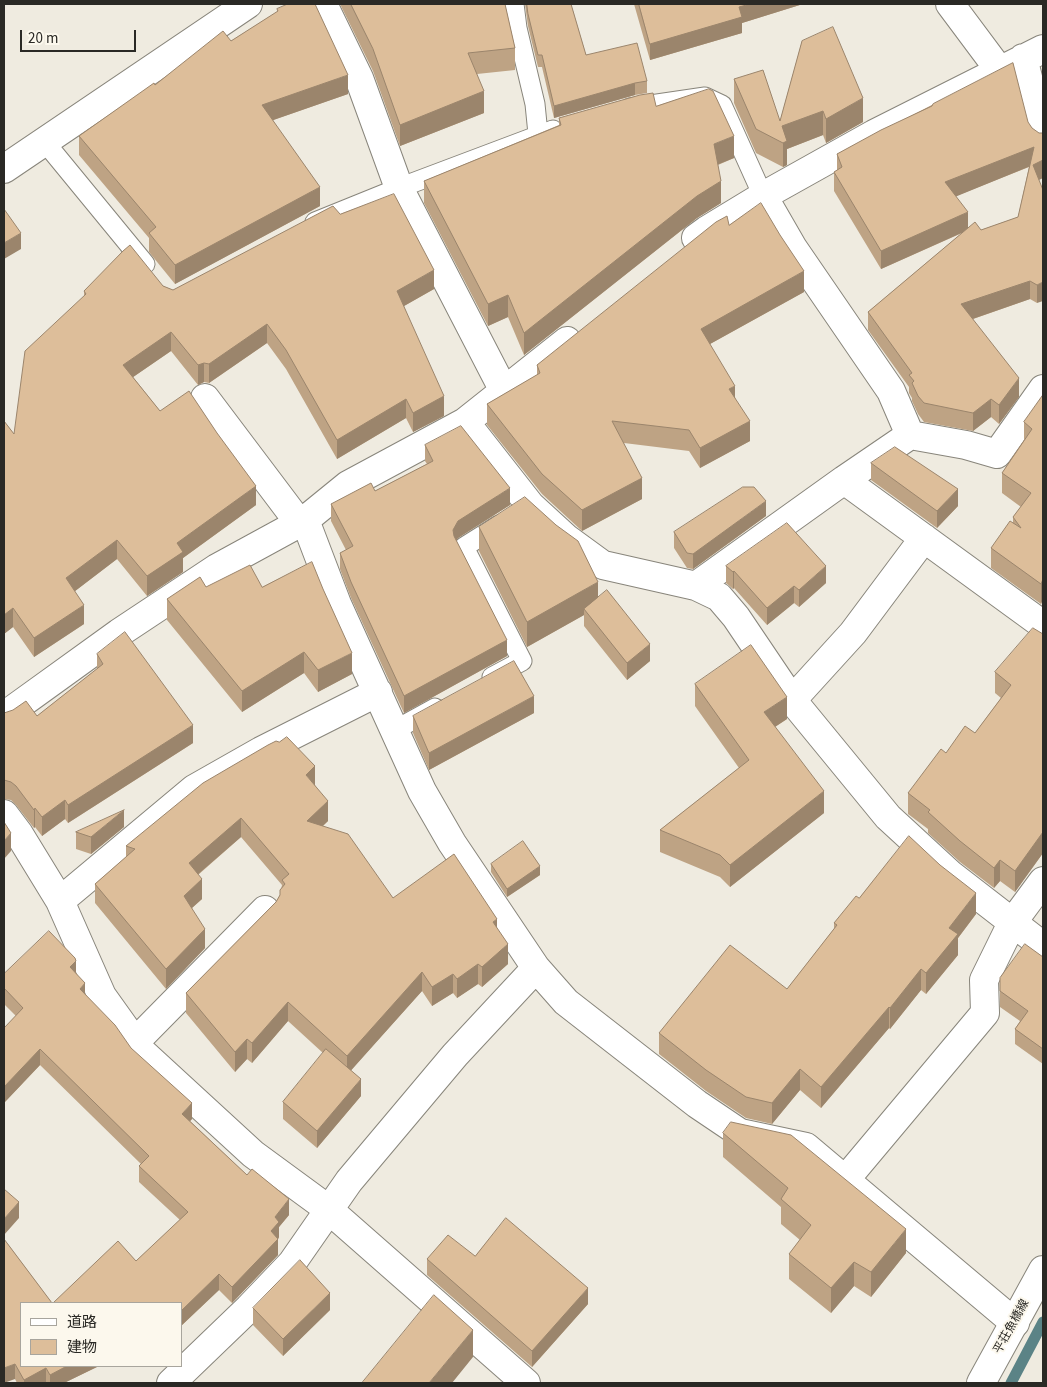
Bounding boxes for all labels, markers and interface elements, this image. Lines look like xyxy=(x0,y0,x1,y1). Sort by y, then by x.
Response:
scale bar xyxy=(22,20,139,52)
text: 20 m xyxy=(28,28,58,49)
street label: 平荘魚橋線 xyxy=(991,1297,1033,1357)
legend xyxy=(20,1302,182,1367)
text: 道路 xyxy=(67,1312,97,1333)
text: 建物 xyxy=(67,1337,97,1358)

